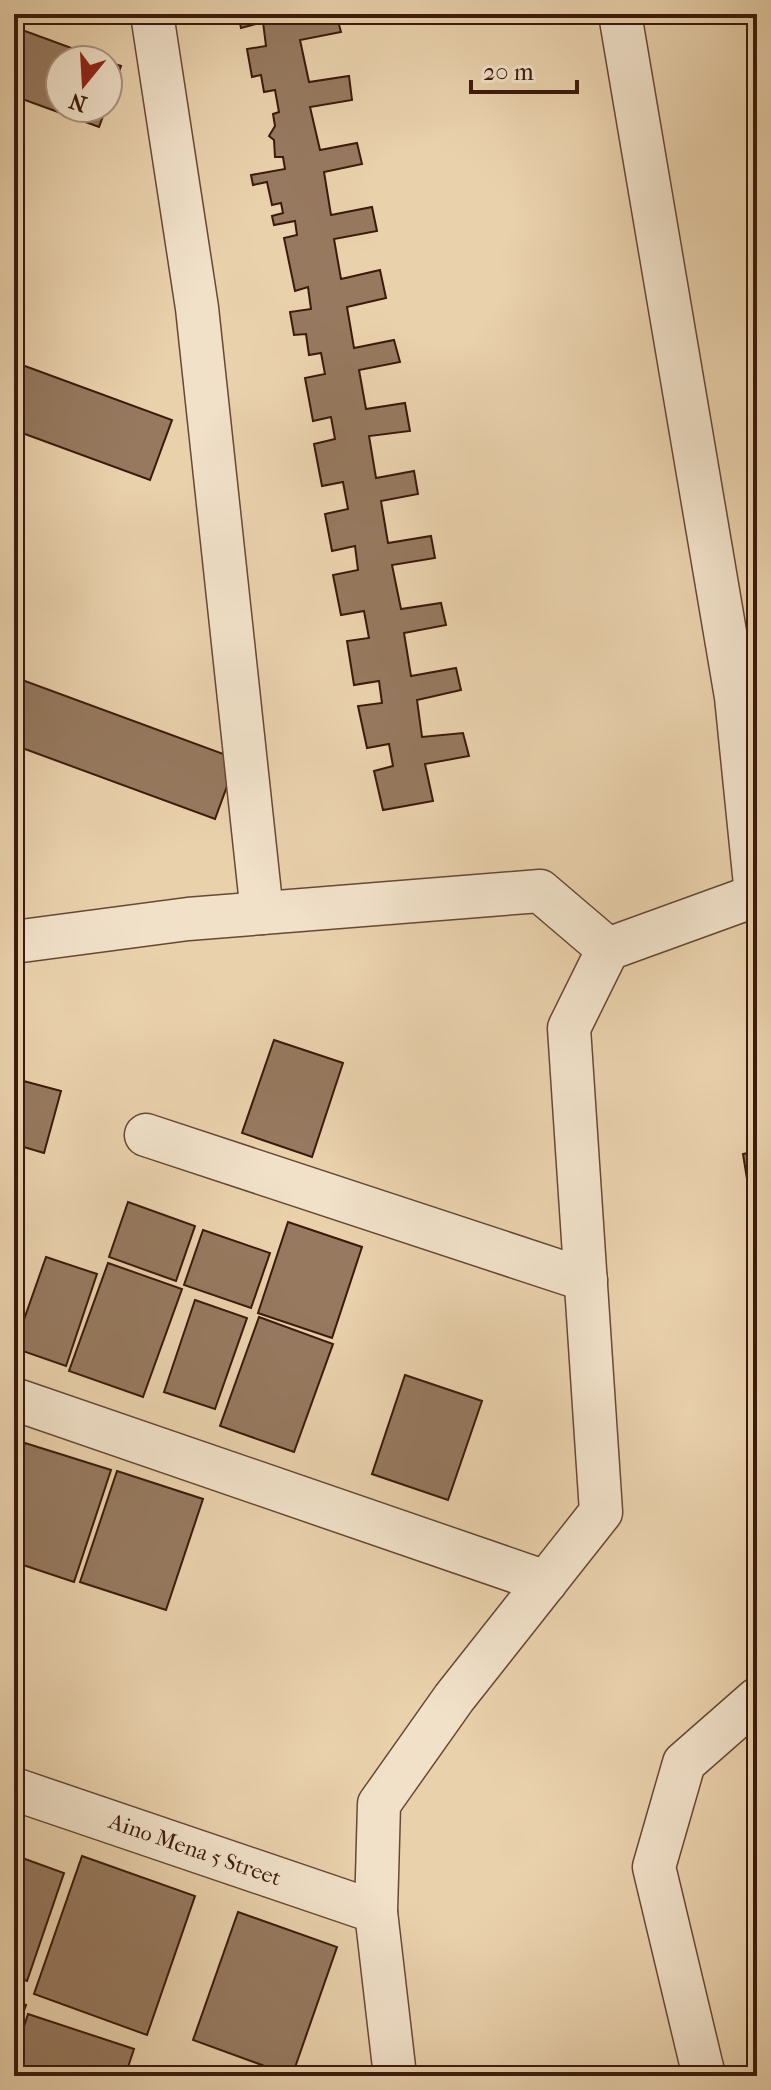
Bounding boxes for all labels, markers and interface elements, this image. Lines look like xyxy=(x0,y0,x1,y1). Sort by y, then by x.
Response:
north arrow xyxy=(44,44,124,124)
scale bar xyxy=(471,44,577,94)
text: 20 m xyxy=(483,58,534,86)
text: N xyxy=(66,87,90,117)
street label: Aino Mena 5 Street xyxy=(105,1808,284,1892)

